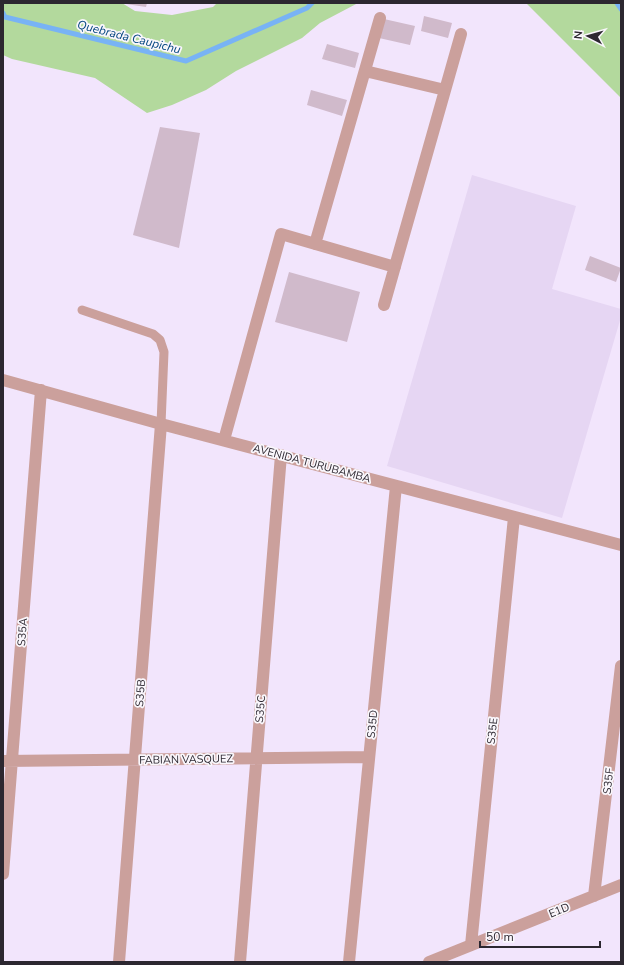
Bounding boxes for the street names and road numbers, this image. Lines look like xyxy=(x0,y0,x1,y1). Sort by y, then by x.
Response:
street label: AVENIDA TURUBAMBA xyxy=(251,441,372,486)
street label: S35A xyxy=(14,618,31,647)
street label: S35B xyxy=(132,679,149,707)
street label: S35C xyxy=(252,695,269,723)
street label: S35D xyxy=(364,709,381,739)
street label: S35E xyxy=(484,717,501,745)
street label: FABIAN VASQUEZ xyxy=(139,751,233,768)
street label: S35F xyxy=(599,767,618,795)
street label: E1D xyxy=(547,900,572,921)

